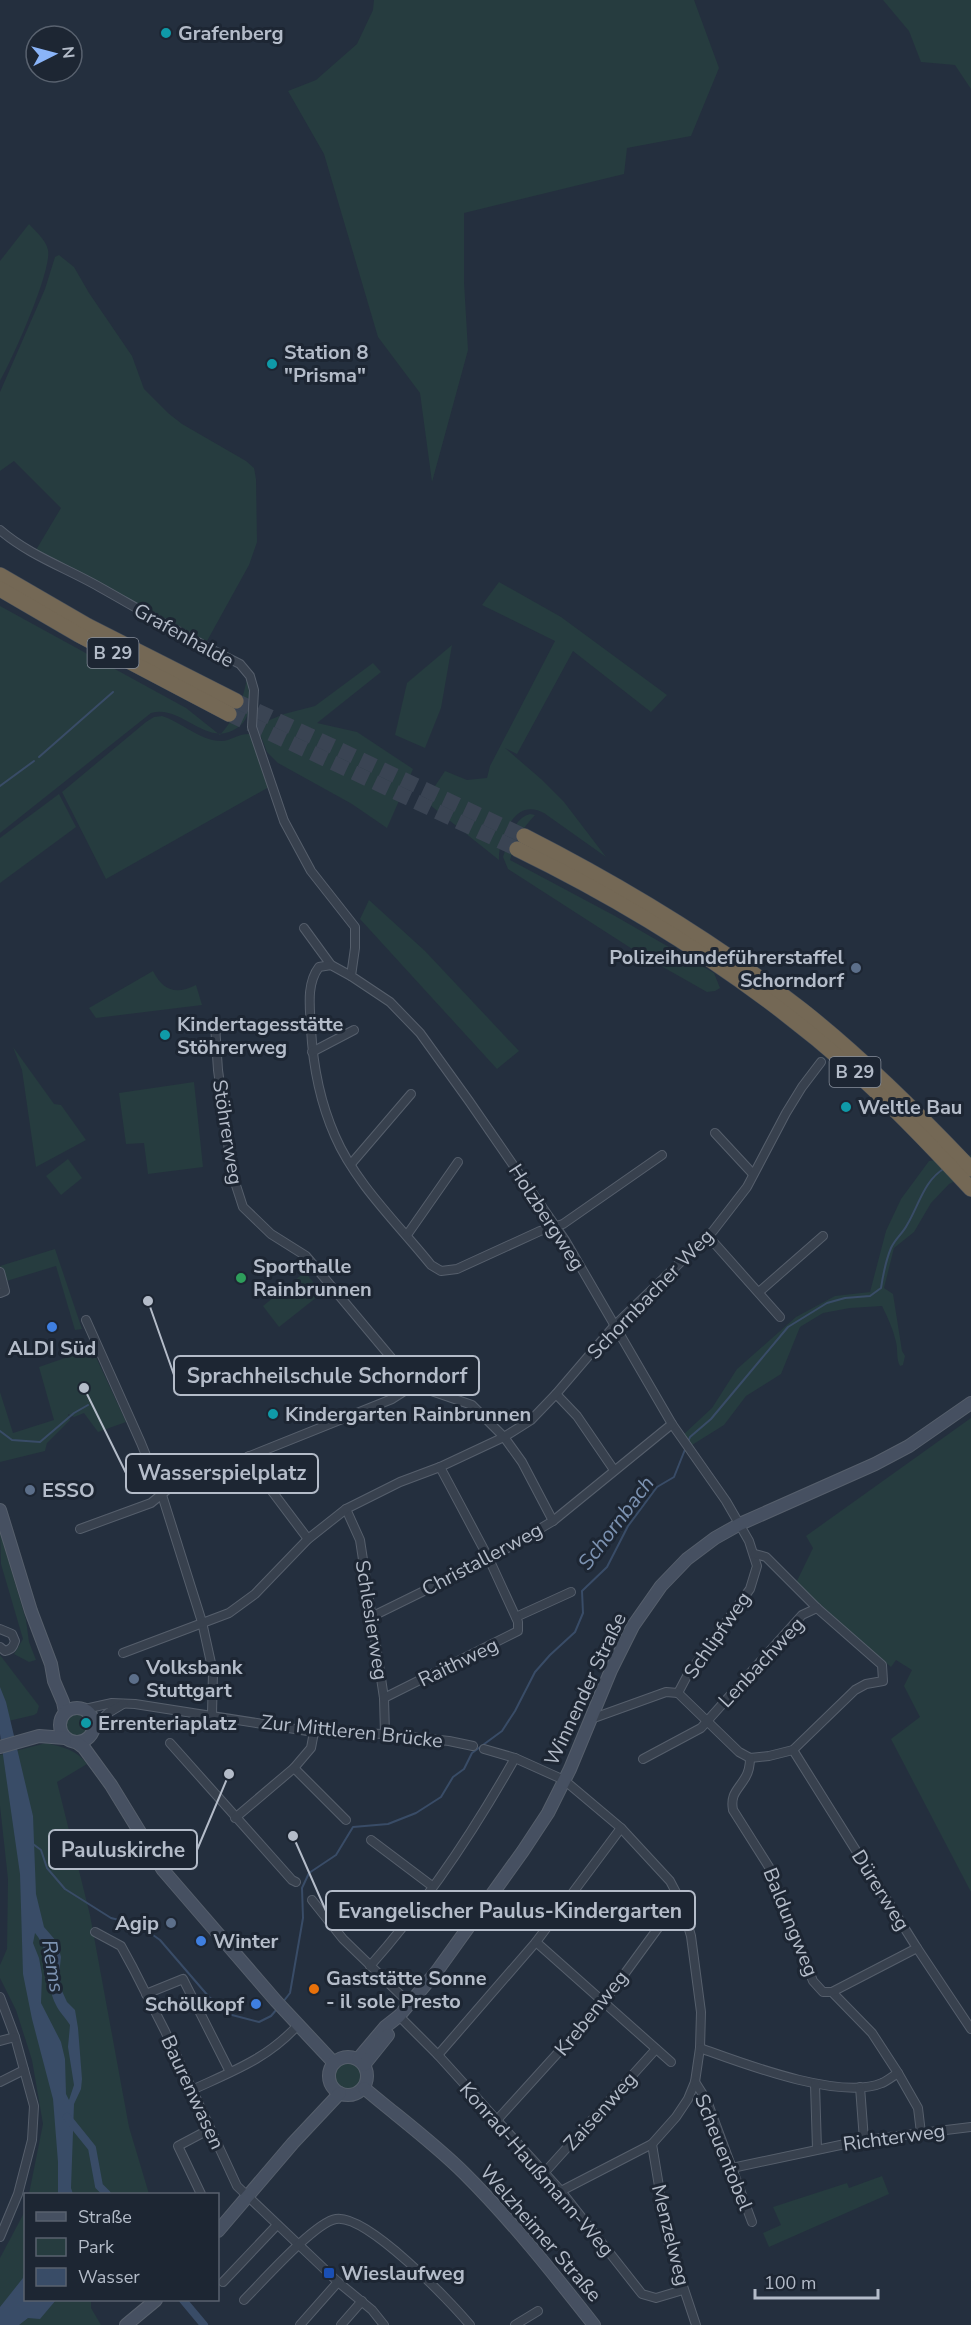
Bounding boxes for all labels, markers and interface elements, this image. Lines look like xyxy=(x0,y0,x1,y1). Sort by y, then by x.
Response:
place label: Grafenberg xyxy=(178,20,284,47)
north arrow xyxy=(24,24,84,84)
marker: Grafenberg xyxy=(159,26,173,40)
text: N xyxy=(56,45,79,60)
place label: Station 8 "Prisma" xyxy=(284,339,369,389)
marker: Station 8 "Prisma" xyxy=(265,357,279,371)
street label: Grafenhalde xyxy=(129,597,239,674)
road number: B 29 xyxy=(88,638,138,668)
place label: Polizeihundeführerstaffel Schorndorf xyxy=(609,944,845,994)
marker: Polizeihundeführerstaffel Schorndorf xyxy=(849,961,863,975)
place label: Kindertagesstätte Stöhrerweg xyxy=(177,1011,344,1061)
marker: Kindertagesstätte Stöhrerweg xyxy=(158,1028,172,1042)
road number: B 29 xyxy=(830,1057,880,1087)
street label: Stöhrerweg xyxy=(206,1078,249,1187)
place label: Weltle Bau xyxy=(858,1094,962,1121)
marker: Weltle Bau xyxy=(839,1100,853,1114)
street label: Holzbergweg xyxy=(502,1159,591,1276)
street label: Schornbacher Weg xyxy=(581,1223,720,1365)
place label: Sporthalle Rainbrunnen xyxy=(253,1253,372,1303)
marker: Sporthalle Rainbrunnen xyxy=(234,1271,248,1285)
marker: ALDI Süd xyxy=(45,1320,59,1334)
place label: ALDI Süd xyxy=(8,1335,96,1362)
callout: Sprachheilschule Schorndorf xyxy=(174,1356,479,1395)
text: Sprachheilschule Schorndorf xyxy=(187,1362,468,1390)
place label: Kindergarten Rainbrunnen xyxy=(285,1401,531,1428)
marker: Kindergarten Rainbrunnen xyxy=(266,1407,280,1421)
callout: Wasserspielplatz xyxy=(126,1454,318,1493)
text: Wasserspielplatz xyxy=(138,1459,306,1487)
water label: Schornbach xyxy=(572,1470,660,1576)
place label: ESSO xyxy=(42,1477,95,1504)
marker: ESSO xyxy=(23,1483,37,1497)
street label: Christallerweg xyxy=(417,1516,547,1603)
street label: Schlesierweg xyxy=(349,1558,394,1682)
street label: Schlipfweg xyxy=(678,1586,757,1684)
street label: Winnender Straße xyxy=(538,1608,633,1770)
street label: Lenbachweg xyxy=(712,1611,810,1713)
street label: Raithweg xyxy=(414,1631,503,1693)
place label: Volksbank Stuttgart xyxy=(145,1654,244,1704)
marker: Volksbank Stuttgart xyxy=(127,1672,141,1686)
street label: Zur Mittleren Brücke xyxy=(260,1709,444,1754)
place label: Errenteriaplatz xyxy=(98,1710,237,1737)
marker: Errenteriaplatz xyxy=(79,1716,93,1730)
callout: Pauluskirche xyxy=(49,1830,197,1869)
text: Pauluskirche xyxy=(61,1836,185,1864)
street label: Dürerweg xyxy=(845,1845,916,1936)
street label: Baldungweg xyxy=(756,1864,825,1981)
callout: Evangelischer Paulus-Kindergarten xyxy=(326,1891,695,1930)
text: Evangelischer Paulus-Kindergarten xyxy=(338,1897,682,1925)
place label: Agip xyxy=(115,1910,159,1937)
marker: Agip xyxy=(164,1916,178,1930)
place label: Winter xyxy=(213,1928,278,1955)
marker: Winter xyxy=(194,1934,208,1948)
water label: Rems xyxy=(35,1938,71,1994)
place label: Gaststätte Sonne - il sole Presto xyxy=(326,1965,487,2015)
street label: Krebenweg xyxy=(549,1965,634,2062)
marker: Gaststätte Sonne - il sole Presto xyxy=(307,1982,321,1996)
place label: Schöllkopf xyxy=(145,1991,245,2018)
marker: Schöllkopf xyxy=(249,1997,263,2011)
street label: Baurenwasen xyxy=(154,2031,231,2154)
street label: Zaisenweg xyxy=(558,2066,643,2157)
street label: Konrad-Haußmann-Weg xyxy=(453,2076,620,2262)
street label: Scheuentobel xyxy=(688,2090,759,2214)
street label: Richterweg xyxy=(841,2117,947,2158)
street label: Welzheimer Straße xyxy=(474,2159,608,2308)
street label: Menzelweg xyxy=(645,2182,696,2289)
legend xyxy=(24,2193,219,2301)
text: Straße xyxy=(78,2205,132,2229)
text: Park xyxy=(78,2235,115,2259)
place label: Wieslaufweg xyxy=(341,2260,465,2287)
scale bar xyxy=(755,2262,878,2300)
text: Wasser xyxy=(78,2265,140,2289)
marker: Wieslaufweg xyxy=(322,2266,336,2280)
text: 100 m xyxy=(764,2271,816,2295)

